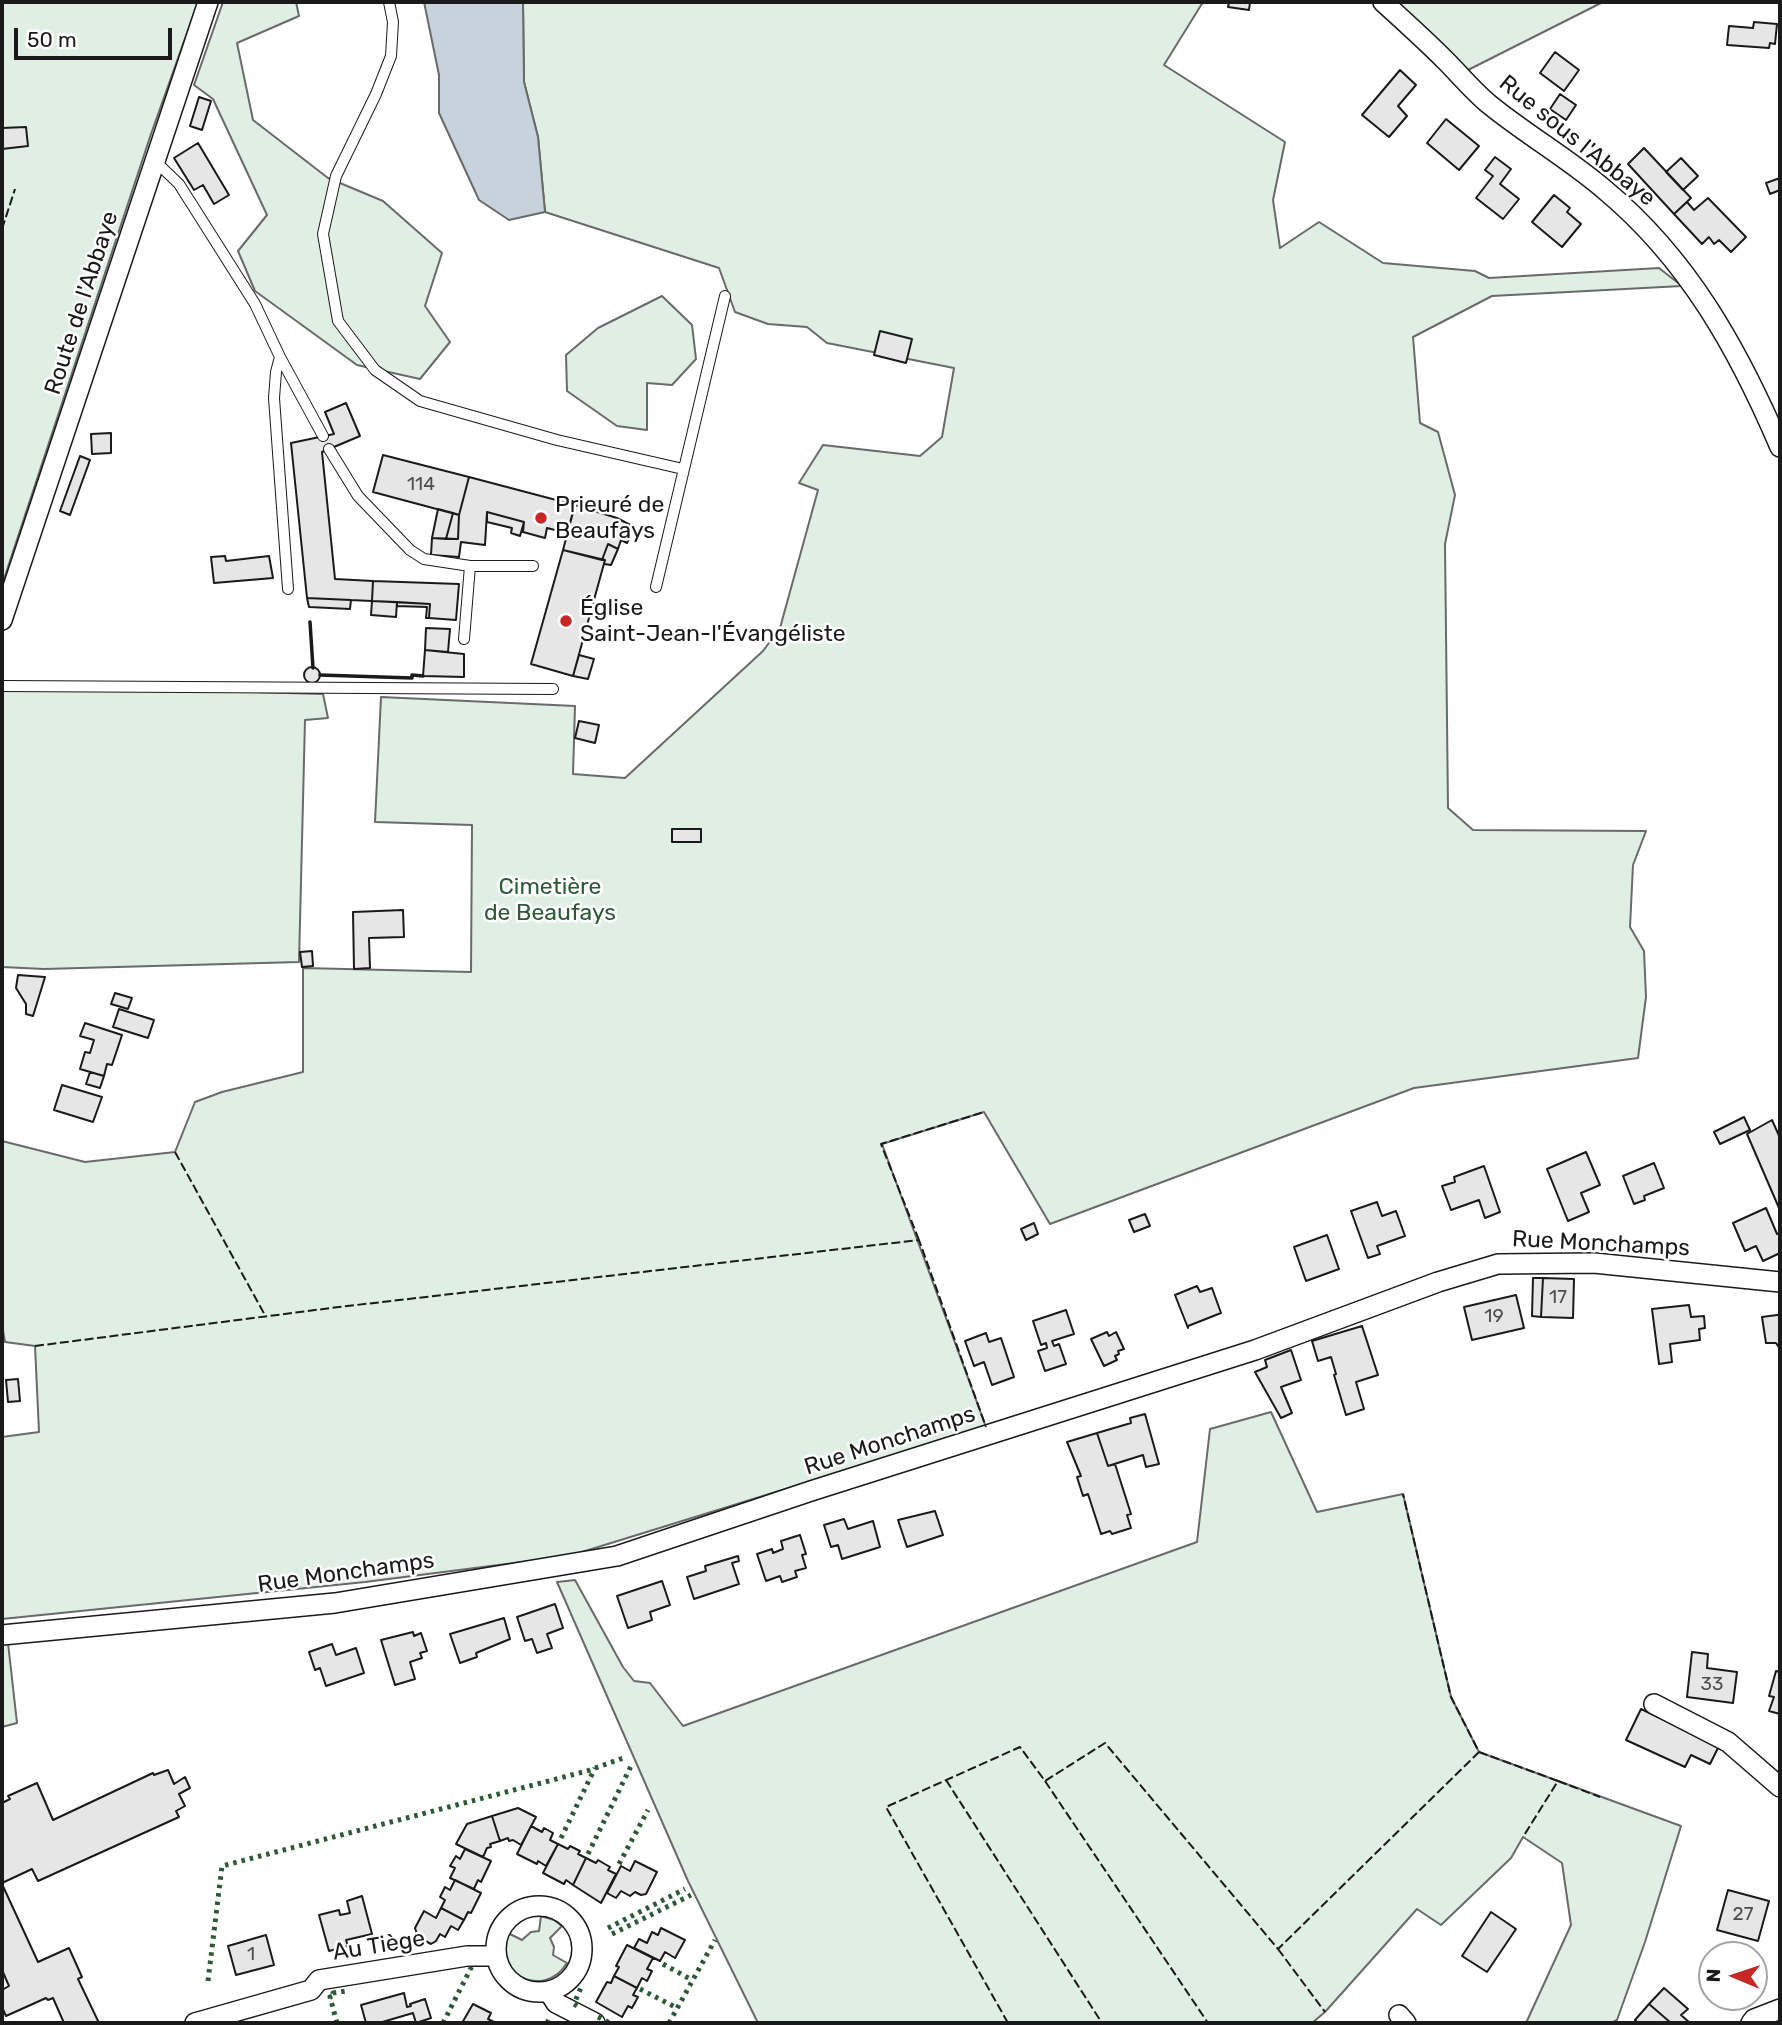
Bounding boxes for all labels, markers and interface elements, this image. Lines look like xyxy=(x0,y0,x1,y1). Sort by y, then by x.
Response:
scale bar xyxy=(18,14,175,58)
text: 50 m xyxy=(27,27,77,52)
street label: Rue sous l'Abbaye xyxy=(1493,70,1661,212)
street label: Route de l'Abbaye xyxy=(39,208,125,398)
house number: 114 xyxy=(407,474,435,496)
place label: Prieuré de Beaufays xyxy=(555,491,664,545)
marker: Prieuré de Beaufays xyxy=(533,510,549,526)
place label: Église Saint-Jean-l'Évangéliste xyxy=(580,594,846,648)
marker: Église Saint-Jean-l'Évangéliste xyxy=(558,613,574,629)
park label: Cimetière de Beaufays xyxy=(484,873,616,927)
street label: Rue Monchamps xyxy=(1511,1226,1691,1262)
house number: 17 xyxy=(1549,1287,1567,1309)
house number: 19 xyxy=(1484,1306,1504,1328)
street label: Rue Monchamps xyxy=(801,1400,979,1482)
street label: Rue Monchamps xyxy=(256,1547,436,1599)
house number: 33 xyxy=(1701,1674,1723,1696)
house number: 27 xyxy=(1733,1904,1753,1926)
street label: Au Tiège xyxy=(331,1925,427,1967)
north arrow xyxy=(1698,1941,1768,2011)
house number: 1 xyxy=(247,1944,255,1966)
text: N xyxy=(1702,1968,1725,1983)

